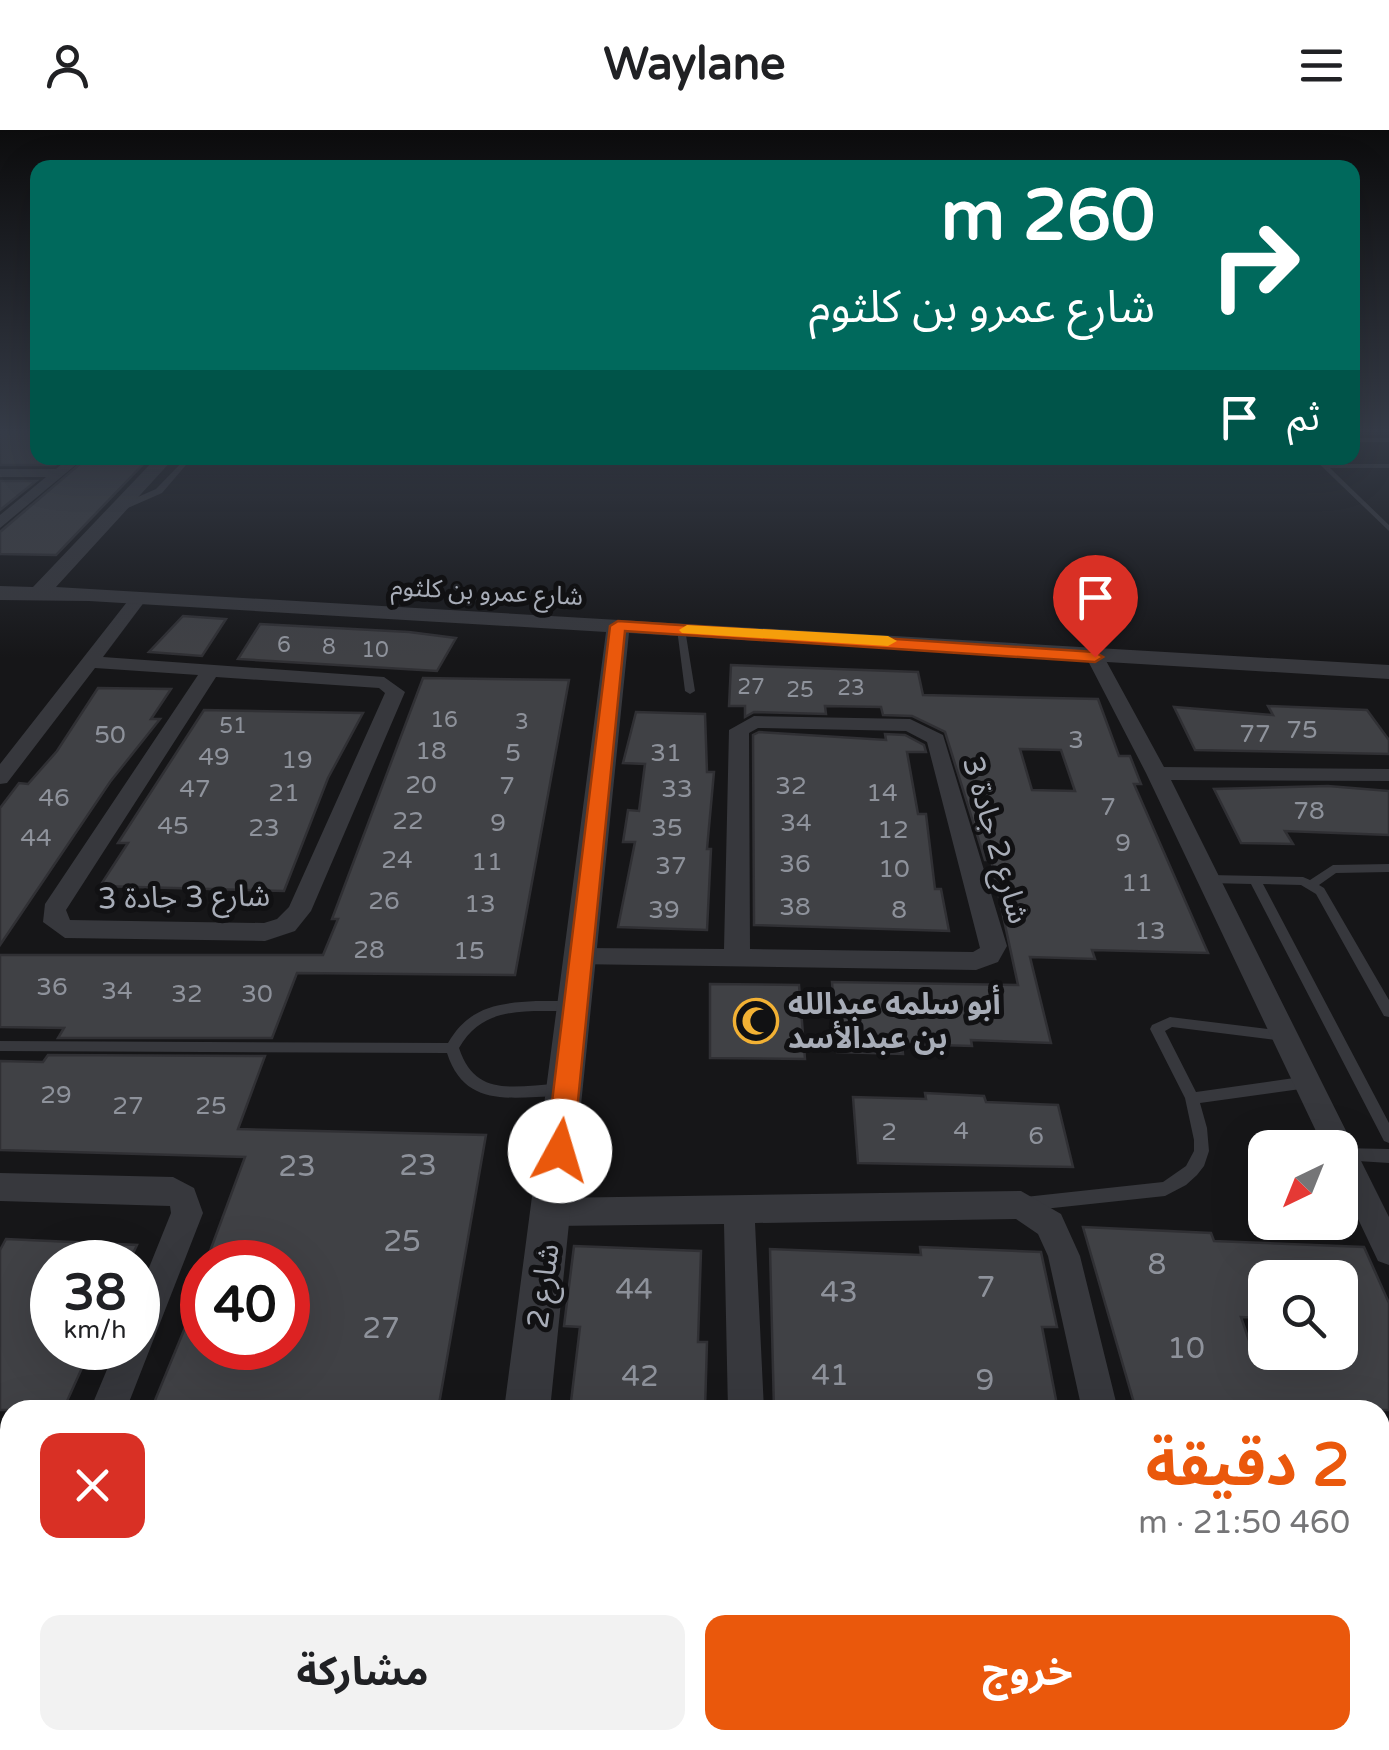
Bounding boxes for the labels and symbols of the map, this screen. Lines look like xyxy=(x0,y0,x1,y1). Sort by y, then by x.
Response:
pin xyxy=(1053,555,1138,658)
street label: شارع عمرو بن كلثوم xyxy=(390,572,584,616)
house number: 6 xyxy=(277,632,291,658)
house number: 8 xyxy=(322,634,336,660)
house number: 10 xyxy=(361,637,389,663)
house number: 27 xyxy=(737,674,765,700)
house number: 23 xyxy=(837,675,865,701)
house number: 25 xyxy=(786,677,814,703)
house number: 16 xyxy=(430,707,458,733)
house number: 3 xyxy=(515,709,529,735)
house number: 51 xyxy=(219,713,247,739)
house number: 75 xyxy=(1286,715,1318,745)
house number: 77 xyxy=(1239,719,1271,749)
house number: 50 xyxy=(94,720,126,750)
house number: 3 xyxy=(1068,725,1084,755)
house number: 18 xyxy=(415,736,447,766)
house number: 5 xyxy=(505,738,521,768)
house number: 31 xyxy=(650,738,682,768)
house number: 49 xyxy=(198,742,230,772)
house number: 19 xyxy=(281,745,313,775)
street label: شارع 2 جادة 3 xyxy=(951,752,1037,929)
house number: 20 xyxy=(405,770,437,800)
house number: 7 xyxy=(499,771,515,801)
house number: 32 xyxy=(775,771,807,801)
house number: 47 xyxy=(179,774,211,804)
house number: 33 xyxy=(661,774,693,804)
house number: 21 xyxy=(268,778,300,808)
house number: 14 xyxy=(866,778,898,808)
house number: 46 xyxy=(38,783,70,813)
house number: 7 xyxy=(1100,792,1116,822)
house number: 78 xyxy=(1293,796,1325,826)
house number: 22 xyxy=(392,806,424,836)
house number: 9 xyxy=(490,808,506,838)
house number: 34 xyxy=(780,808,812,838)
house number: 45 xyxy=(157,811,189,841)
house number: 23 xyxy=(248,813,280,843)
house number: 35 xyxy=(651,813,683,843)
house number: 12 xyxy=(877,815,909,845)
house number: 44 xyxy=(20,823,52,853)
house number: 9 xyxy=(1115,828,1131,858)
house number: 24 xyxy=(381,845,413,875)
house number: 11 xyxy=(471,847,503,877)
house number: 36 xyxy=(779,849,811,879)
house number: 37 xyxy=(655,851,687,881)
house number: 10 xyxy=(878,854,910,884)
house number: 11 xyxy=(1121,868,1153,898)
street label: شارع 3 جادة 3 xyxy=(97,877,271,921)
house number: 26 xyxy=(368,886,400,916)
house number: 13 xyxy=(464,889,496,919)
house number: 38 xyxy=(779,892,811,922)
house number: 39 xyxy=(648,895,680,925)
house number: 8 xyxy=(891,895,907,925)
house number: 13 xyxy=(1134,916,1166,946)
house number: 28 xyxy=(353,935,385,965)
house number: 15 xyxy=(453,936,485,966)
house number: 36 xyxy=(36,972,68,1002)
house number: 34 xyxy=(101,976,133,1006)
house number: 32 xyxy=(171,979,203,1009)
house number: 30 xyxy=(241,979,273,1009)
place label: أبو سلمه عبدالله بن عبدالأسد xyxy=(788,984,1001,1057)
mosque icon: أبو سلمه عبدالله بن عبدالأسد xyxy=(733,998,779,1044)
house number: 29 xyxy=(40,1080,72,1110)
house number: 27 xyxy=(112,1091,144,1121)
house number: 25 xyxy=(195,1091,227,1121)
position arrow xyxy=(508,1099,612,1203)
house number: 4 xyxy=(953,1116,969,1146)
house number: 2 xyxy=(881,1117,897,1147)
house number: 6 xyxy=(1028,1121,1044,1151)
north arrow xyxy=(1248,1130,1358,1240)
house number: 23 xyxy=(399,1147,437,1184)
house number: 23 xyxy=(278,1148,316,1185)
house number: 25 xyxy=(383,1223,421,1260)
speed limit sign: 40 xyxy=(180,1240,310,1370)
street label: شارع 2 xyxy=(519,1241,571,1331)
house number: 8 xyxy=(1148,1246,1166,1283)
house number: 7 xyxy=(977,1269,995,1306)
house number: 44 xyxy=(615,1271,653,1308)
house number: 43 xyxy=(820,1274,858,1311)
house number: 27 xyxy=(362,1310,400,1347)
house number: 10 xyxy=(1167,1330,1205,1367)
house number: 41 xyxy=(811,1357,849,1394)
house number: 42 xyxy=(621,1358,659,1395)
house number: 9 xyxy=(976,1362,994,1399)

